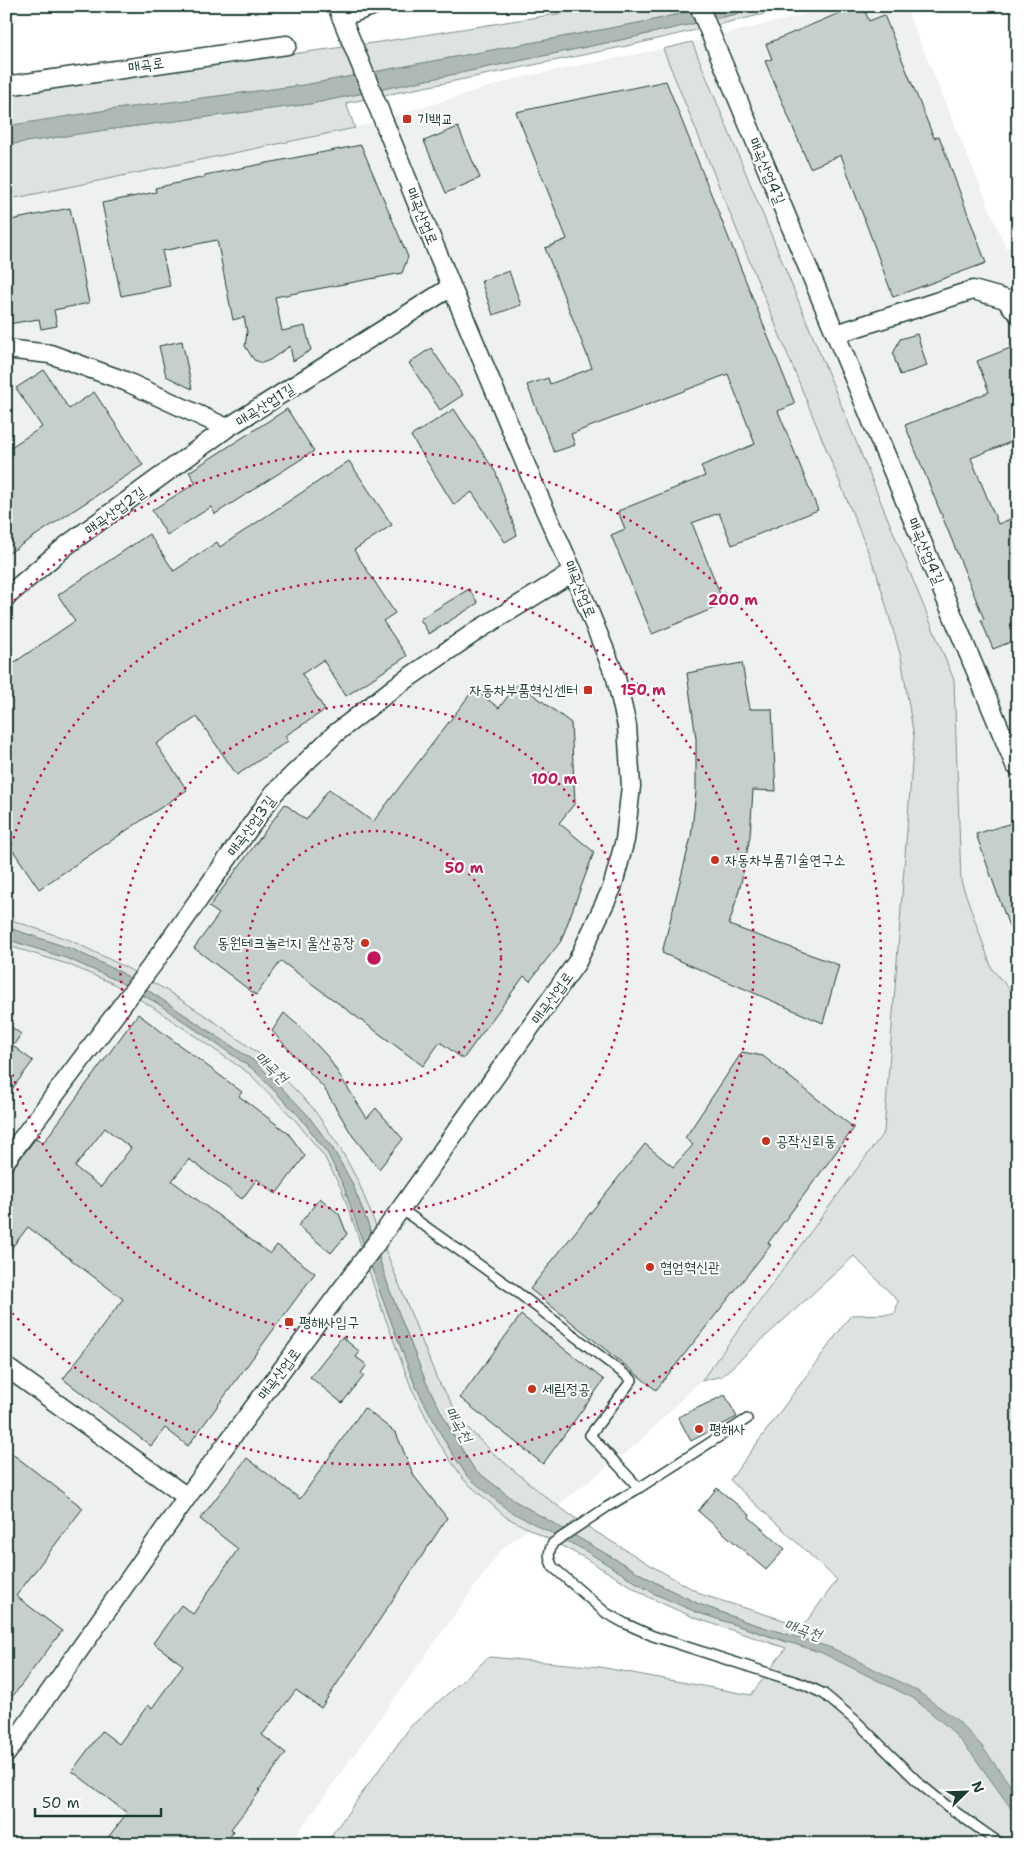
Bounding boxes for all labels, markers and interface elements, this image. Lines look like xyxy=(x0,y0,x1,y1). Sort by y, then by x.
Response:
street label: 매곡로 xyxy=(127,53,165,77)
place label: 기백교 xyxy=(417,109,453,129)
marker: 기백교 xyxy=(401,113,413,125)
street label: 매곡산업4길 xyxy=(744,134,790,208)
street label: 매곡산업로 xyxy=(401,184,443,248)
street label: 매곡산업1길 xyxy=(232,378,298,432)
street label: 매곡산업2길 xyxy=(80,482,150,540)
street label: 매곡산업4길 xyxy=(903,514,949,588)
street label: 매곡산업로 xyxy=(559,557,601,621)
text: 200 m xyxy=(708,590,758,610)
place label: 자동차부품혁신센터 xyxy=(469,680,578,700)
text: 150 m xyxy=(620,680,666,700)
marker: 자동차부품혁신센터 xyxy=(582,684,594,696)
text: 100 m xyxy=(531,769,577,789)
street label: 매곡산업3길 xyxy=(222,791,280,861)
place label: 자동차부품기술연구소 xyxy=(725,850,846,870)
marker: 자동차부품기술연구소 xyxy=(709,854,721,866)
text: 50 m xyxy=(445,858,484,878)
place label: 동원테크놀러지 울산공장 xyxy=(217,933,355,953)
marker: 동원테크놀러지 울산공장 xyxy=(359,937,371,949)
centre of rings xyxy=(365,949,383,967)
street label: 매곡산업로 xyxy=(526,968,578,1028)
water label: 매곡천 xyxy=(250,1047,294,1090)
place label: 공작신뢰동 xyxy=(776,1131,836,1151)
marker: 공작신뢰동 xyxy=(760,1135,772,1147)
place label: 협업혁신관 xyxy=(660,1257,720,1277)
marker: 협업혁신관 xyxy=(644,1261,656,1273)
place label: 평해사입구 xyxy=(299,1312,359,1332)
marker: 평해사입구 xyxy=(283,1316,295,1328)
street label: 매곡산업로 xyxy=(253,1344,305,1404)
place label: 세림정공 xyxy=(542,1379,590,1399)
marker: 세림정공 xyxy=(526,1383,538,1395)
water label: 매곡천 xyxy=(440,1402,478,1448)
place label: 평해사 xyxy=(709,1419,745,1439)
marker: 평해사 xyxy=(693,1423,705,1435)
water label: 매곡천 xyxy=(781,1614,826,1646)
north arrow xyxy=(942,1768,992,1818)
text: N xyxy=(968,1778,988,1796)
scale bar xyxy=(35,1785,161,1817)
text: 50 m xyxy=(42,1793,80,1813)

